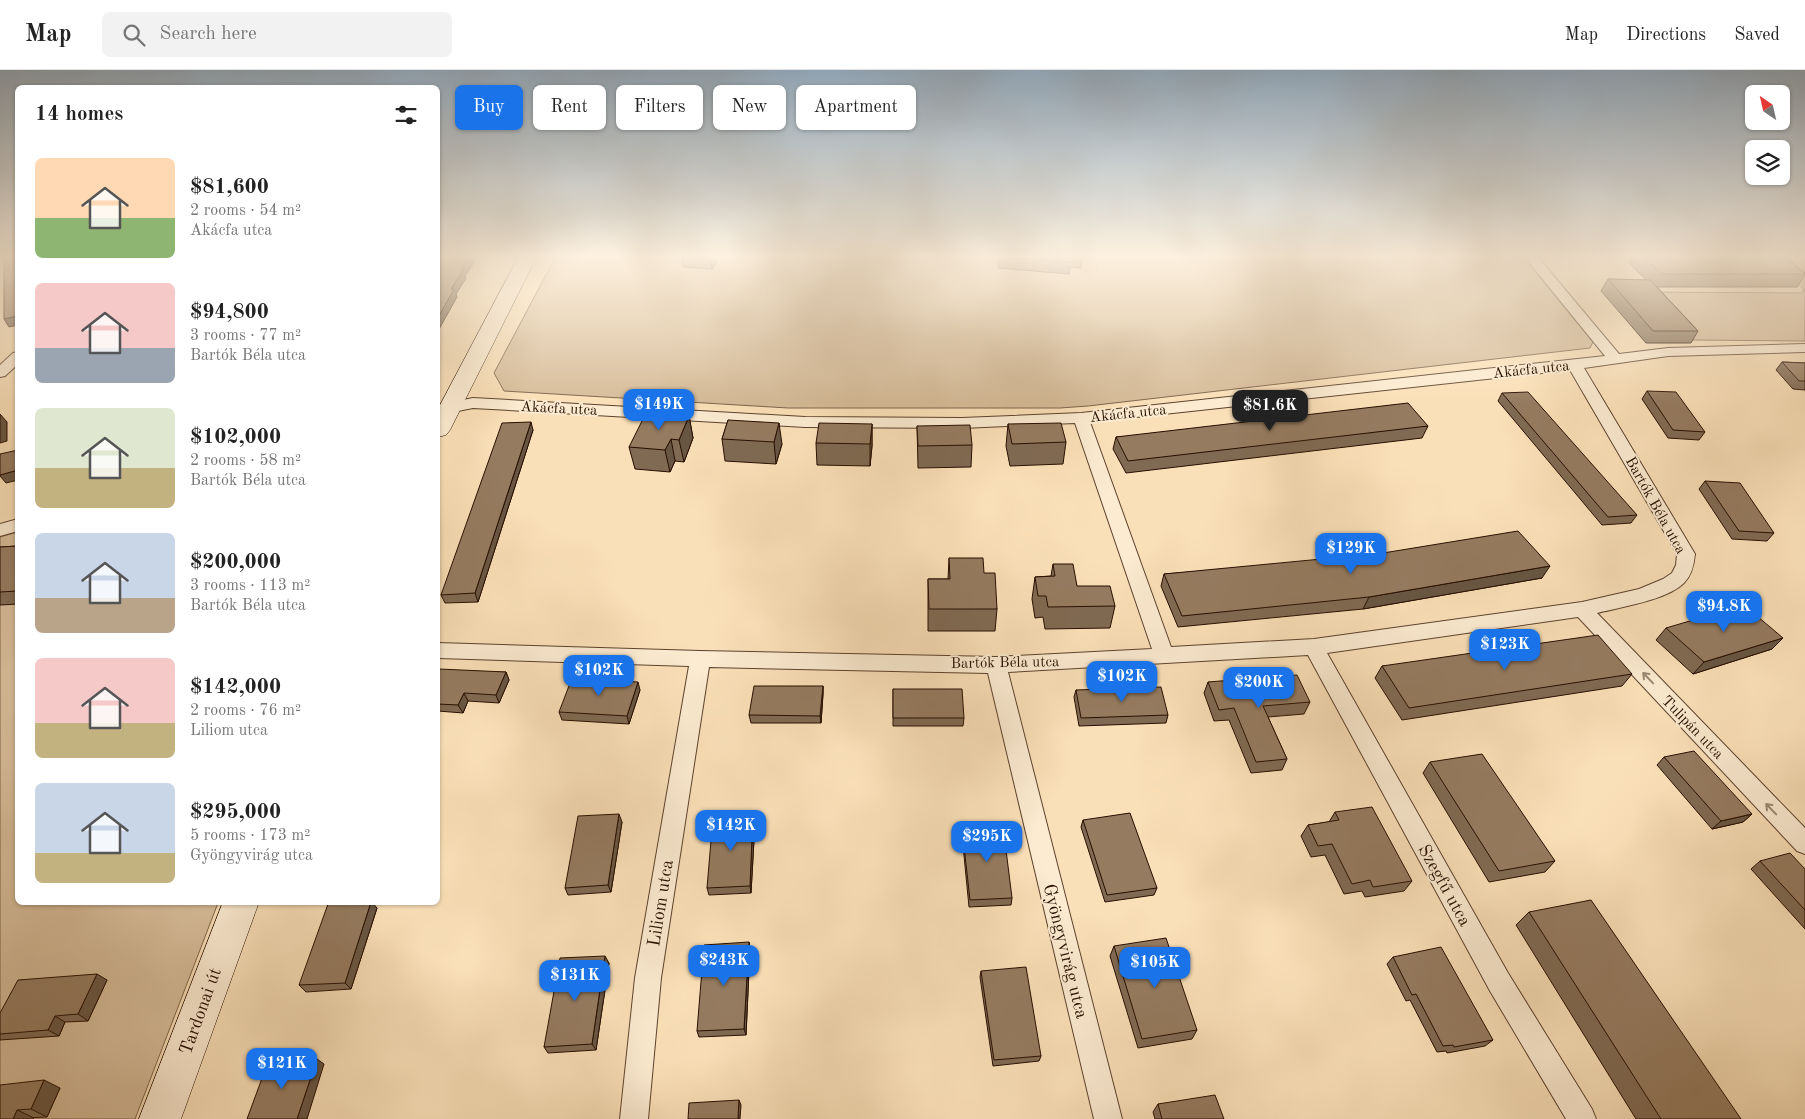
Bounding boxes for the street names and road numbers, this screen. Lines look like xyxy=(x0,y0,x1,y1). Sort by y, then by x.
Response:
street label: Akácfa utca xyxy=(1492,359,1571,382)
street label: Akácfa utca xyxy=(520,400,598,419)
street label: Akácfa utca xyxy=(1089,403,1168,426)
street label: Bartók Béla utca xyxy=(1622,455,1688,557)
street label: Bartók Béla utca xyxy=(951,655,1060,672)
street label: Tulipán utca xyxy=(1658,694,1726,763)
street label: Szegfű utca xyxy=(1414,842,1474,929)
street label: Liliom utca xyxy=(645,858,677,948)
street label: Gyöngyvirág utca xyxy=(1040,882,1091,1021)
street label: Tardonai út xyxy=(177,966,225,1057)

